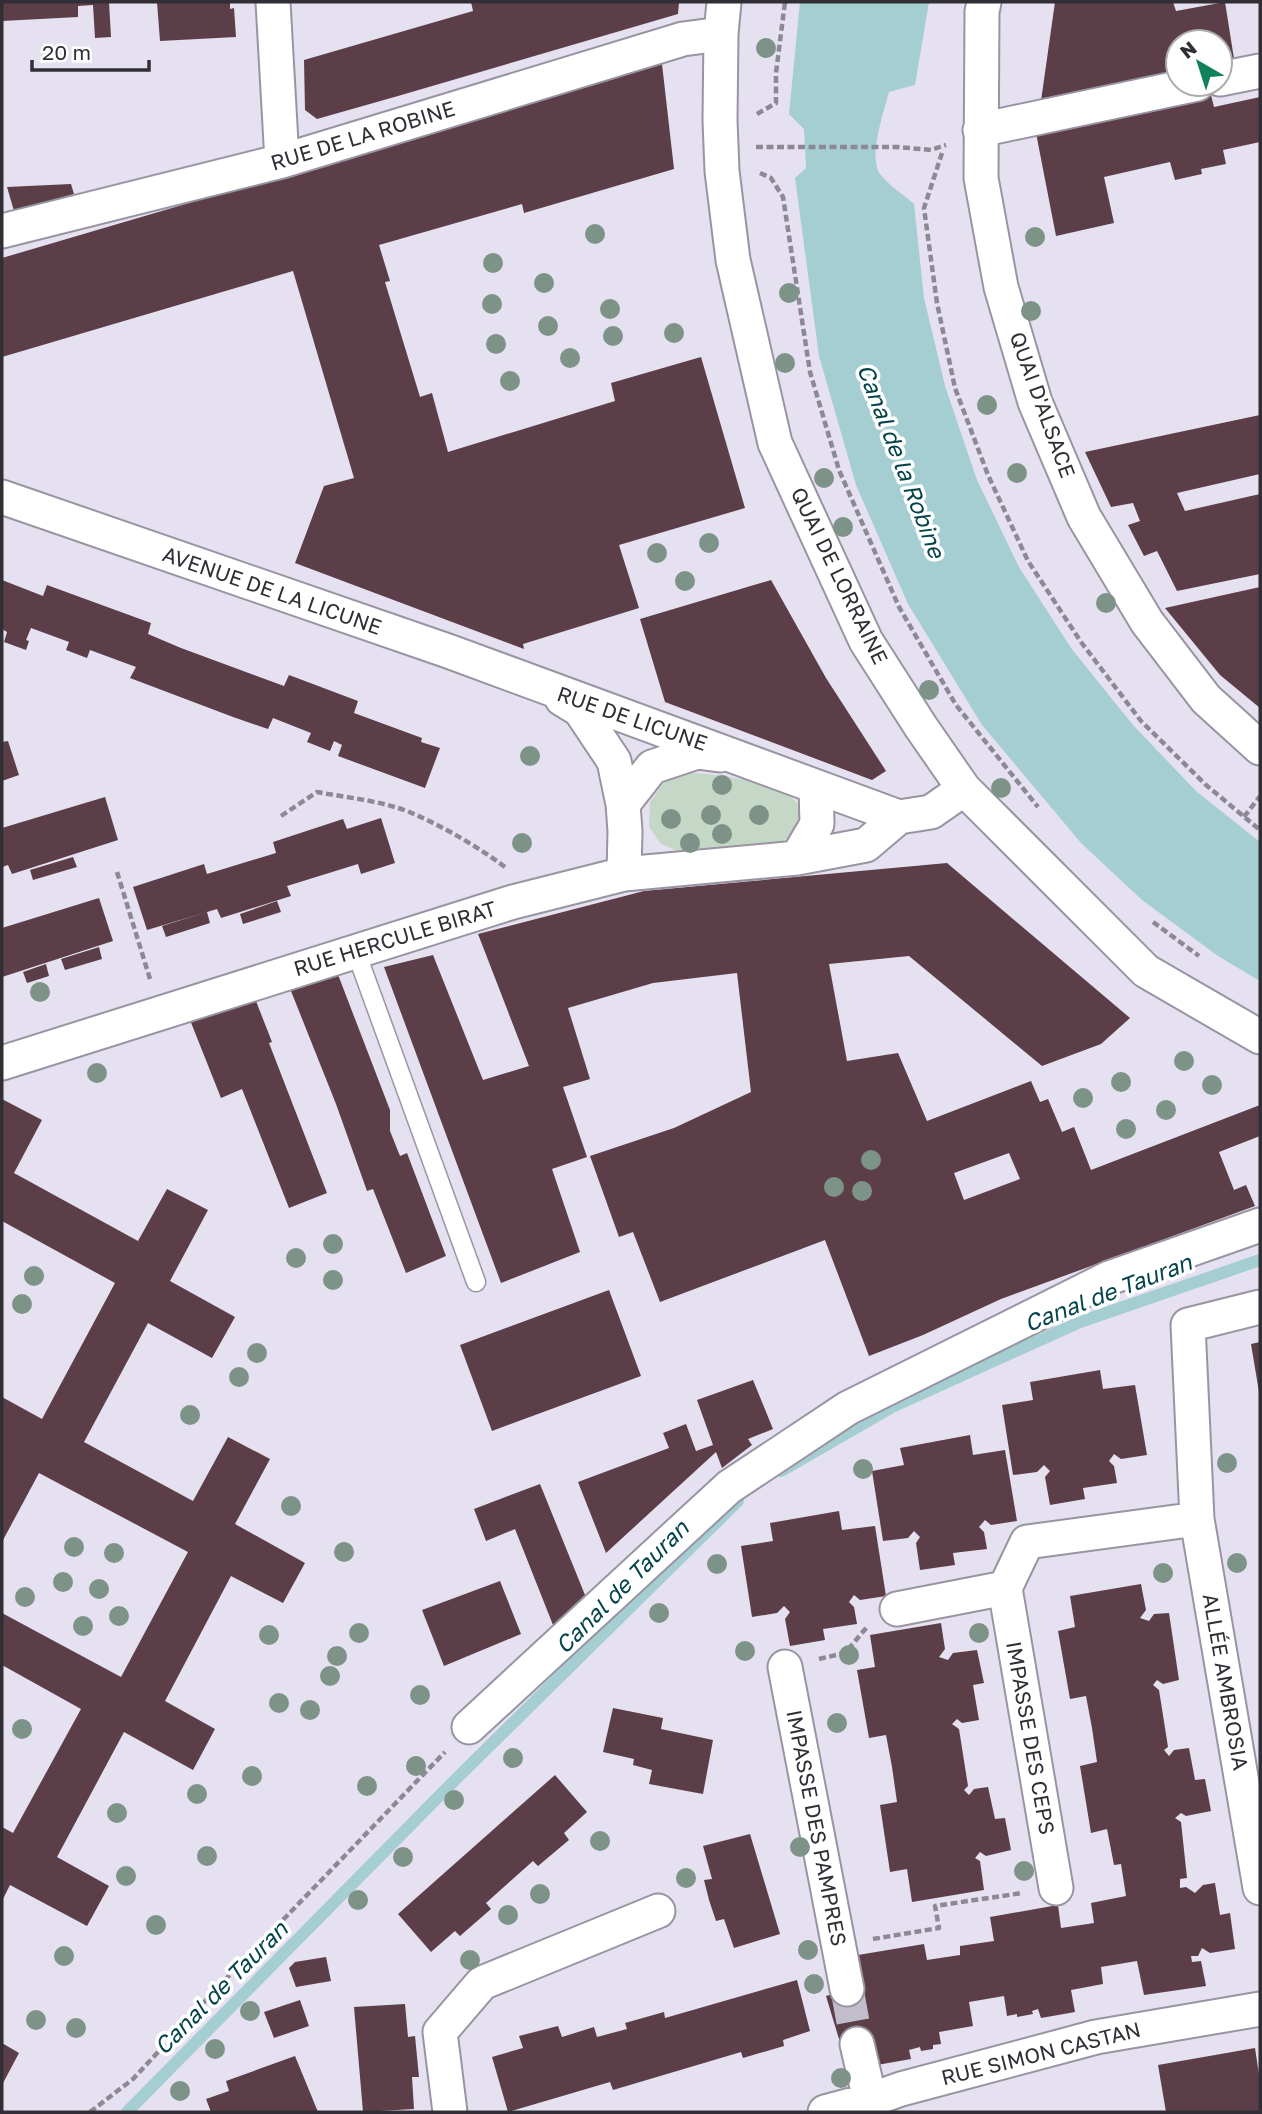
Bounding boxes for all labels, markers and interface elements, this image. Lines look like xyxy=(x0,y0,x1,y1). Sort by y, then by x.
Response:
scale bar xyxy=(32,28,149,72)
north arrow xyxy=(1164,28,1234,98)
text: N xyxy=(1175,36,1201,63)
text: 20 m xyxy=(42,39,91,65)
street label: RUE DE LA ROBINE xyxy=(267,95,458,175)
street label: QUAI D'ALSACE xyxy=(1004,328,1081,481)
water label: Canal de la Robine xyxy=(852,360,952,563)
street label: QUAI DE LORRAINE xyxy=(786,483,894,668)
street label: AVENUE DE LA LICUNE xyxy=(159,540,385,640)
street label: RUE DE LICUNE xyxy=(554,680,711,756)
street label: RUE HERCULE BIRAT xyxy=(290,895,499,981)
water label: Canal de Tauran xyxy=(1020,1247,1196,1337)
water label: Canal de Tauran xyxy=(549,1513,694,1659)
street label: ALLÉE AMBROSIA xyxy=(1198,1591,1254,1772)
street label: IMPASSE DES CEPS xyxy=(1001,1639,1061,1837)
street label: IMPASSE DES PAMPRES xyxy=(781,1707,853,1948)
water label: Canal de Tauran xyxy=(148,1914,293,2060)
street label: RUE SIMON CASTAN xyxy=(938,2016,1143,2090)

